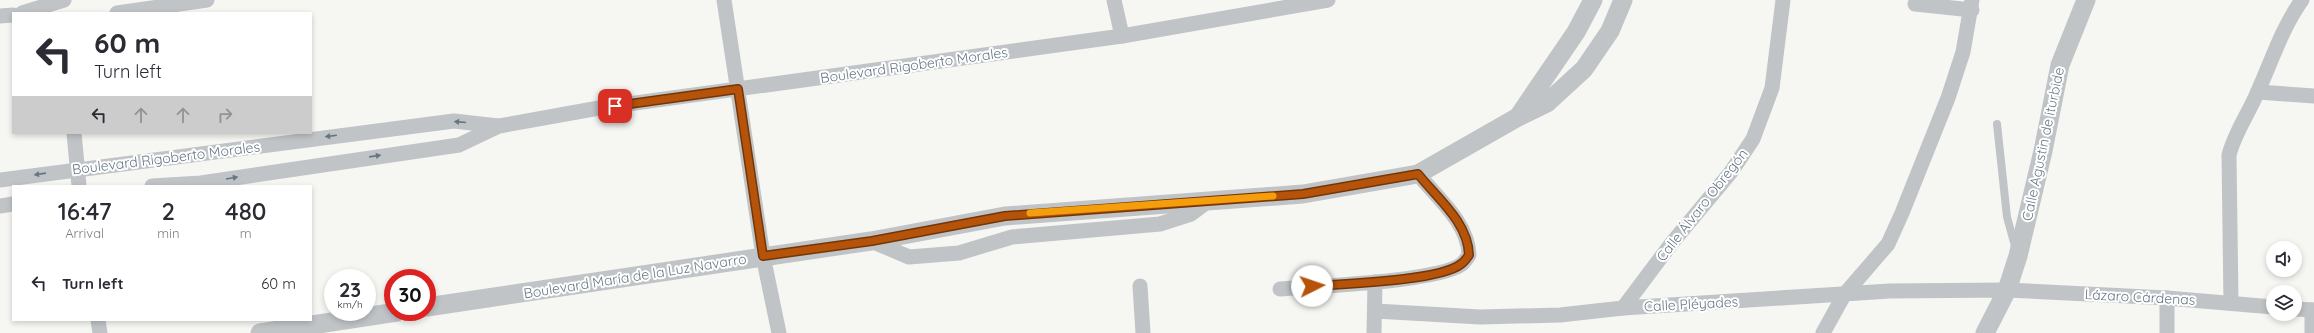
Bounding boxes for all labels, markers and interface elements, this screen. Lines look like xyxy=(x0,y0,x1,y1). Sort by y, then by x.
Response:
text: 60 m xyxy=(94,25,160,60)
icon: left xyxy=(28,28,80,80)
street label: Boulevard Rigoberto Morales xyxy=(819,43,1009,87)
text: Turn left xyxy=(94,60,162,83)
street label: Calle Agustin de iturbide xyxy=(2018,65,2068,223)
pin xyxy=(598,89,632,123)
icon: arrive xyxy=(604,95,626,117)
icon: left xyxy=(88,104,110,126)
icon: ahead xyxy=(130,104,152,126)
icon: ahead xyxy=(172,104,194,126)
icon: right xyxy=(214,104,236,126)
one-way arrow xyxy=(454,118,466,125)
one-way arrow xyxy=(325,133,337,140)
street label: Boulevard Rigoberto Morales xyxy=(71,138,261,178)
street label: Calle Álvaro Obregón xyxy=(1652,145,1752,265)
one-way arrow xyxy=(369,153,381,159)
one-way arrow xyxy=(34,171,46,177)
one-way arrow xyxy=(226,175,238,181)
text: 16:47 xyxy=(58,196,112,226)
text: 2 xyxy=(162,196,175,226)
text: 480 xyxy=(225,196,266,226)
text: Arrival xyxy=(65,225,104,241)
text: min xyxy=(157,225,179,241)
text: m xyxy=(240,225,252,241)
map controls xyxy=(2266,241,2302,321)
button: sound xyxy=(2266,241,2302,277)
street label: Boulevard María de la Luz Navarro xyxy=(522,249,748,303)
position arrow xyxy=(1291,265,1333,307)
speed limit sign: 30 xyxy=(384,269,436,321)
icon: left xyxy=(28,272,50,294)
text: Turn left xyxy=(62,274,124,293)
text: 60 m xyxy=(261,274,296,293)
text: 23 xyxy=(339,277,361,302)
street label: Lázaro Cárdenas xyxy=(2084,285,2196,309)
button: layers xyxy=(2266,285,2302,321)
street label: Calle Pléyades xyxy=(1643,293,1739,315)
text: km/h xyxy=(337,298,363,311)

